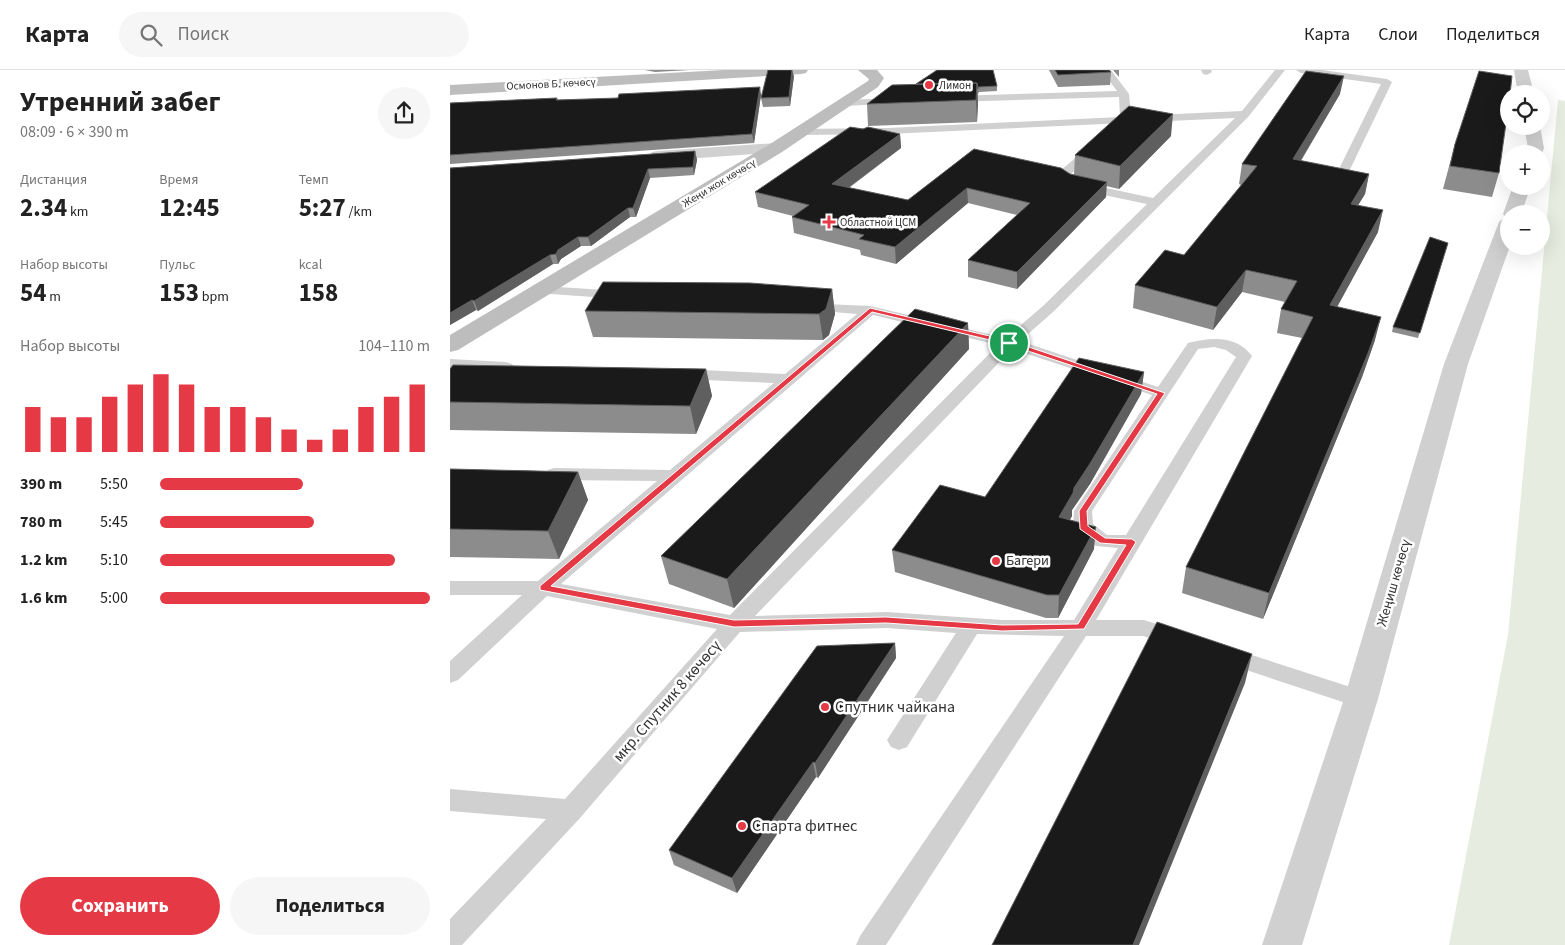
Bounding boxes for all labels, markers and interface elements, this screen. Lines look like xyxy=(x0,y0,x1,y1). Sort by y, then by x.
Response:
search box xyxy=(119,12,469,57)
text: Карта xyxy=(25,17,89,52)
icon: search xyxy=(137,21,165,49)
text: Поиск xyxy=(177,21,229,48)
text: Карта xyxy=(1304,22,1350,47)
text: Слои xyxy=(1378,22,1418,47)
text: Поделиться xyxy=(1446,22,1540,47)
street label: Осмонов Б. көчөсү xyxy=(506,74,596,94)
place label: Лимон xyxy=(939,78,971,93)
marker: Лимон xyxy=(923,79,935,91)
text: Утренний забег xyxy=(20,82,221,122)
map controls xyxy=(1500,85,1550,255)
button: locate xyxy=(1500,85,1550,135)
button: share xyxy=(378,87,430,139)
text: 08:09 · 6 × 390 m xyxy=(20,121,129,143)
button: + xyxy=(1500,145,1550,195)
street label: Жеңи жок көчөсү xyxy=(679,155,759,211)
text: Дистанция xyxy=(20,170,87,190)
text: Время xyxy=(159,170,198,190)
text: Темп xyxy=(299,170,329,190)
text: 2.34 xyxy=(20,190,67,226)
text: 12:45 xyxy=(159,190,220,226)
text: 5:27 xyxy=(299,190,346,226)
text: km xyxy=(67,202,88,222)
text: /km xyxy=(346,202,372,222)
button: − xyxy=(1500,205,1550,255)
marker: Областной ЦСМ xyxy=(822,215,836,229)
place label: Областной ЦСМ xyxy=(840,215,916,230)
text: Набор высоты xyxy=(20,255,108,275)
text: Пульс xyxy=(159,255,196,275)
text: kcal xyxy=(299,255,322,275)
text: 54 xyxy=(20,275,46,311)
text: 153 xyxy=(159,275,199,311)
text: 158 xyxy=(299,275,338,311)
text: m xyxy=(46,287,61,307)
text: bpm xyxy=(199,287,229,307)
pin xyxy=(988,322,1030,364)
icon: arrive xyxy=(995,329,1023,357)
text: Набор высоты xyxy=(20,335,120,357)
text: 104–110 m xyxy=(358,335,430,357)
text: 390 m xyxy=(20,473,62,495)
text: 5:50 xyxy=(100,473,128,495)
text: 780 m xyxy=(20,511,62,533)
text: 5:45 xyxy=(100,511,128,533)
street label: Жеңиш көчөсү xyxy=(1372,537,1416,629)
text: 1.2 km xyxy=(20,549,67,571)
text: 5:10 xyxy=(100,549,128,571)
place label: Багери xyxy=(1006,551,1049,571)
marker: Багери xyxy=(990,555,1002,567)
text: 1.6 km xyxy=(20,587,67,609)
text: 5:00 xyxy=(100,587,128,609)
street label: мкр. Спутник 8 көчөсү xyxy=(608,635,727,767)
place label: Спутник чайкана xyxy=(835,696,955,718)
marker: Спутник чайкана xyxy=(819,701,831,713)
place label: Спарта фитнес xyxy=(752,815,857,837)
marker: Спарта фитнес xyxy=(736,820,748,832)
button: Сохранить xyxy=(20,877,220,935)
button: Поделиться xyxy=(230,877,430,935)

